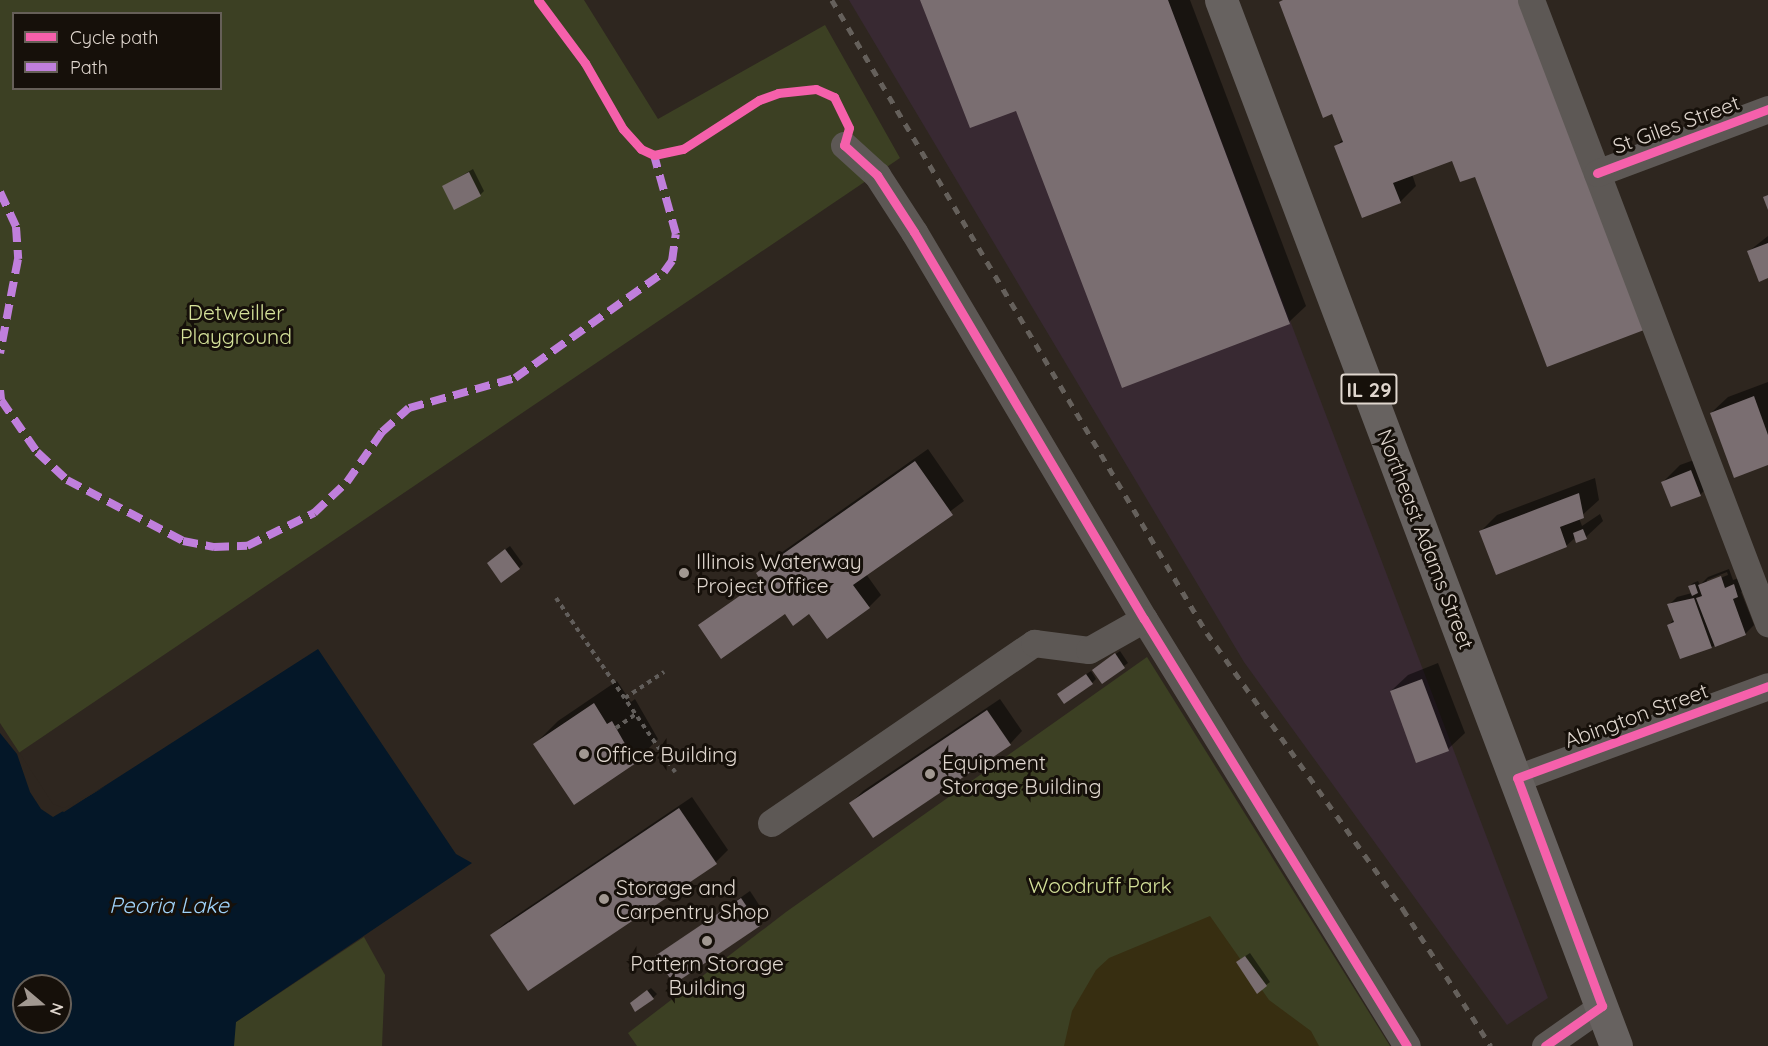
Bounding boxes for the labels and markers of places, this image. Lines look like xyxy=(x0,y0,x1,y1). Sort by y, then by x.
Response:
place label: Illinois Waterway Project Office xyxy=(696,548,862,598)
marker: Illinois Waterway Project Office xyxy=(677,566,691,580)
place label: Office Building xyxy=(596,741,737,767)
marker: Office Building xyxy=(577,747,591,761)
place label: Equipment Storage Building xyxy=(942,749,1102,799)
marker: Equipment Storage Building xyxy=(923,767,937,781)
place label: Storage and Carpentry Shop xyxy=(616,874,769,924)
marker: Storage and Carpentry Shop xyxy=(597,892,611,906)
marker: Pattern Storage Building xyxy=(700,934,714,948)
place label: Pattern Storage Building xyxy=(630,950,784,1000)

